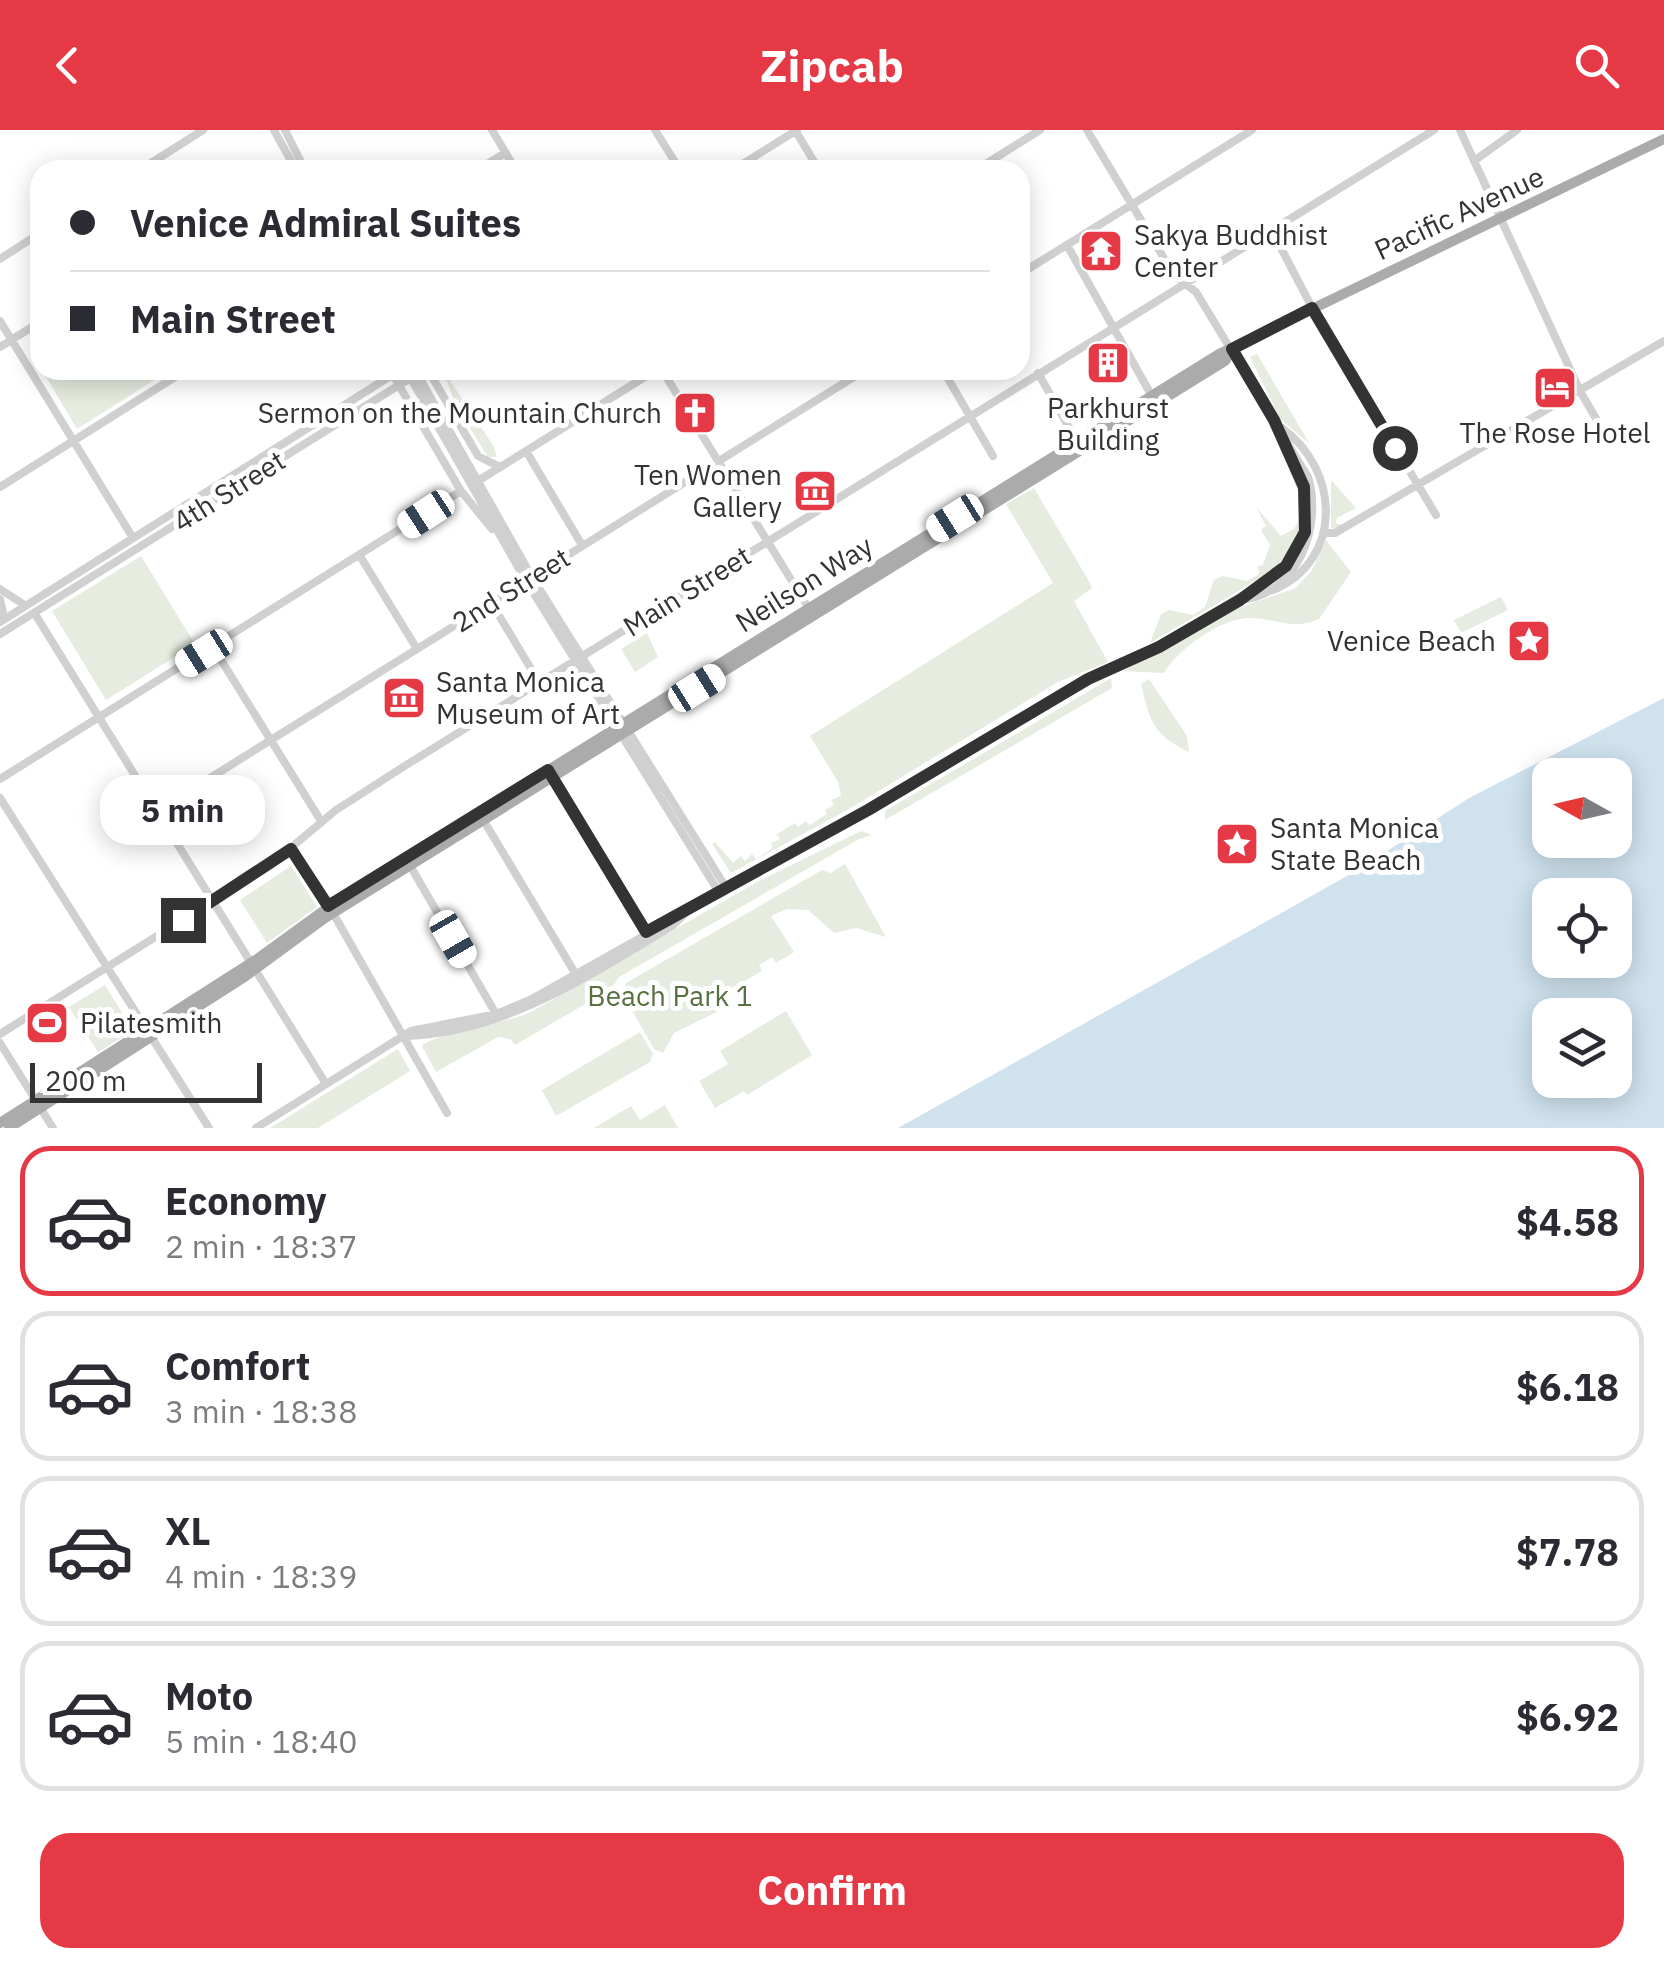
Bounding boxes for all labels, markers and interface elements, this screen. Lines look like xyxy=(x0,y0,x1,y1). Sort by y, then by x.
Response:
text: Zipcab xyxy=(760,36,904,94)
icon: back xyxy=(40,38,95,93)
icon: search xyxy=(1569,38,1624,93)
street label: Pacific Avenue xyxy=(1368,157,1549,268)
text: Venice Admiral Suites xyxy=(130,198,521,247)
place label: Sakya Buddhist Center xyxy=(1134,216,1328,285)
temple icon: Sakya Buddhist Center xyxy=(1078,228,1124,274)
text: Main Street xyxy=(130,294,336,343)
building icon: Parkhurst Building xyxy=(1085,340,1131,386)
hotel icon: The Rose Hotel xyxy=(1532,365,1578,411)
place label: Parkhurst Building xyxy=(1047,389,1169,458)
church icon: Sermon on the Mountain Church xyxy=(672,390,718,436)
place label: Sermon on the Mountain Church xyxy=(258,394,662,431)
place label: The Rose Hotel xyxy=(1460,414,1650,451)
route start xyxy=(1373,426,1418,471)
street label: 4th Street xyxy=(166,442,292,540)
place label: Ten Women Gallery xyxy=(634,456,782,525)
museum icon: Ten Women Gallery xyxy=(792,468,838,514)
car xyxy=(393,485,459,543)
car xyxy=(922,489,988,547)
street label: Neilson Way xyxy=(728,527,879,640)
street label: Main Street xyxy=(616,537,758,644)
street label: 2nd Street xyxy=(445,539,577,640)
place icon: Venice Beach xyxy=(1506,618,1552,664)
place label: Venice Beach xyxy=(1327,622,1496,659)
car xyxy=(171,624,237,682)
car xyxy=(664,659,730,717)
place label: Santa Monica Museum of Art xyxy=(436,663,620,732)
museum icon: Santa Monica Museum of Art xyxy=(381,675,427,721)
north arrow xyxy=(1532,758,1632,858)
map controls xyxy=(1532,758,1632,1098)
callout: 5 min xyxy=(100,775,266,845)
text: 5 min xyxy=(141,789,224,831)
place label: Santa Monica State Beach xyxy=(1270,809,1439,878)
place icon: Santa Monica State Beach xyxy=(1214,821,1260,867)
button: locate xyxy=(1532,878,1632,978)
route end xyxy=(161,898,206,943)
car xyxy=(425,906,481,972)
park label: Beach Park 1 xyxy=(587,977,753,1014)
button: layers xyxy=(1532,998,1632,1098)
sports icon: Pilatesmith xyxy=(24,1000,70,1046)
place label: Pilatesmith xyxy=(80,1004,222,1041)
scale bar xyxy=(30,1058,262,1103)
text: 200 m xyxy=(45,1062,126,1099)
icon: car xyxy=(45,1176,135,1266)
text: Economy xyxy=(165,1176,327,1225)
text: $4.58 xyxy=(1516,1197,1619,1246)
text: 2 min · 18:37 xyxy=(165,1225,358,1267)
icon: car xyxy=(45,1341,135,1431)
text: Comfort xyxy=(165,1341,310,1390)
text: $6.18 xyxy=(1516,1362,1619,1411)
text: 3 min · 18:38 xyxy=(165,1390,358,1432)
icon: car xyxy=(45,1506,135,1596)
text: XL xyxy=(165,1506,211,1555)
text: $7.78 xyxy=(1516,1527,1619,1576)
text: 4 min · 18:39 xyxy=(165,1555,358,1597)
icon: car xyxy=(45,1671,135,1761)
text: Moto xyxy=(165,1671,253,1720)
text: $6.92 xyxy=(1516,1692,1619,1741)
text: 5 min · 18:40 xyxy=(165,1720,358,1762)
button: Confirm xyxy=(40,1833,1624,1948)

